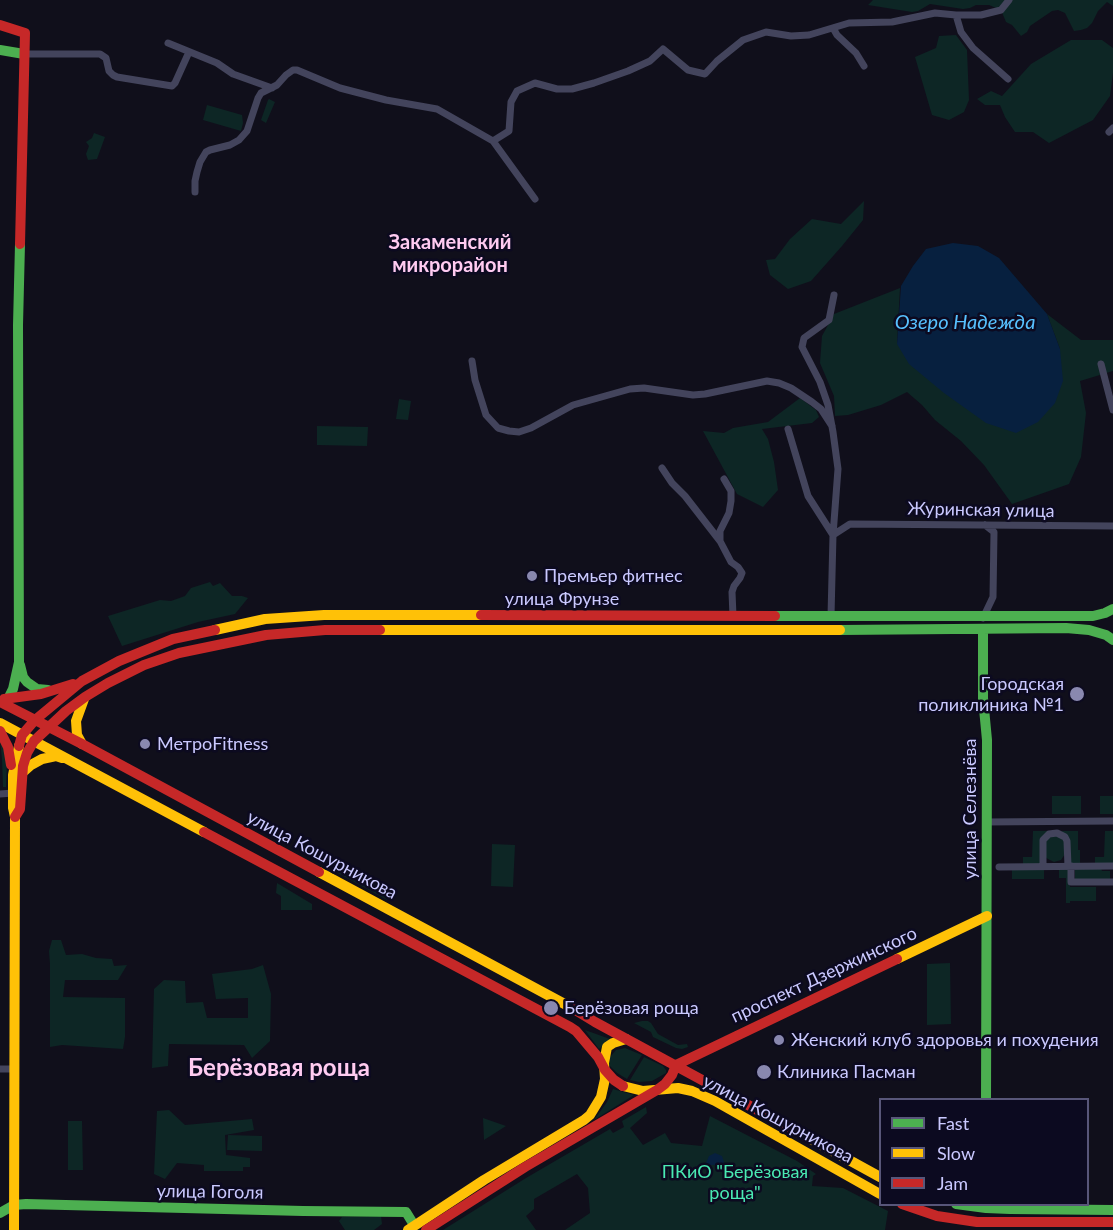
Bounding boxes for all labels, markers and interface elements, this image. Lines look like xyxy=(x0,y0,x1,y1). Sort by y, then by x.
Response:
district label: Закаменский микрорайон xyxy=(389,231,511,278)
water label: Озеро Надежда xyxy=(895,311,1035,335)
street label: Журинская улица xyxy=(907,498,1055,522)
place label: Премьер фитнес xyxy=(544,565,683,587)
marker: Премьер фитнес xyxy=(525,569,539,583)
street label: улица Фрунзе xyxy=(505,588,619,610)
place label: Городская поликлиника №1 xyxy=(918,673,1064,716)
marker: Городская поликлиника №1 xyxy=(1068,685,1086,703)
place label: МетроFitness xyxy=(157,733,268,755)
marker: МетроFitness xyxy=(138,737,152,751)
street label: улица Селезнёва xyxy=(959,739,981,879)
street label: улица Кошурникова xyxy=(243,806,401,904)
street label: проспект Дзержинского xyxy=(728,922,920,1028)
place label: Берёзовая роща xyxy=(564,997,699,1019)
marker: Берёзовая роща xyxy=(542,999,560,1017)
place label: Женский клуб здоровья и похудения xyxy=(791,1029,1099,1051)
marker: Женский клуб здоровья и похудения xyxy=(772,1033,786,1047)
district label: Берёзовая роща xyxy=(188,1054,370,1082)
place label: Клиника Пасман xyxy=(777,1061,916,1083)
marker: Клиника Пасман xyxy=(755,1063,773,1081)
street label: улица Кошурникова xyxy=(699,1070,857,1168)
legend xyxy=(879,1098,1089,1206)
text: Fast xyxy=(937,1112,969,1134)
text: Slow xyxy=(937,1142,975,1164)
park label: ПКиО "Берёзовая роща" xyxy=(662,1161,808,1204)
text: Jam xyxy=(937,1172,968,1194)
street label: улица Гоголя xyxy=(156,1180,264,1204)

